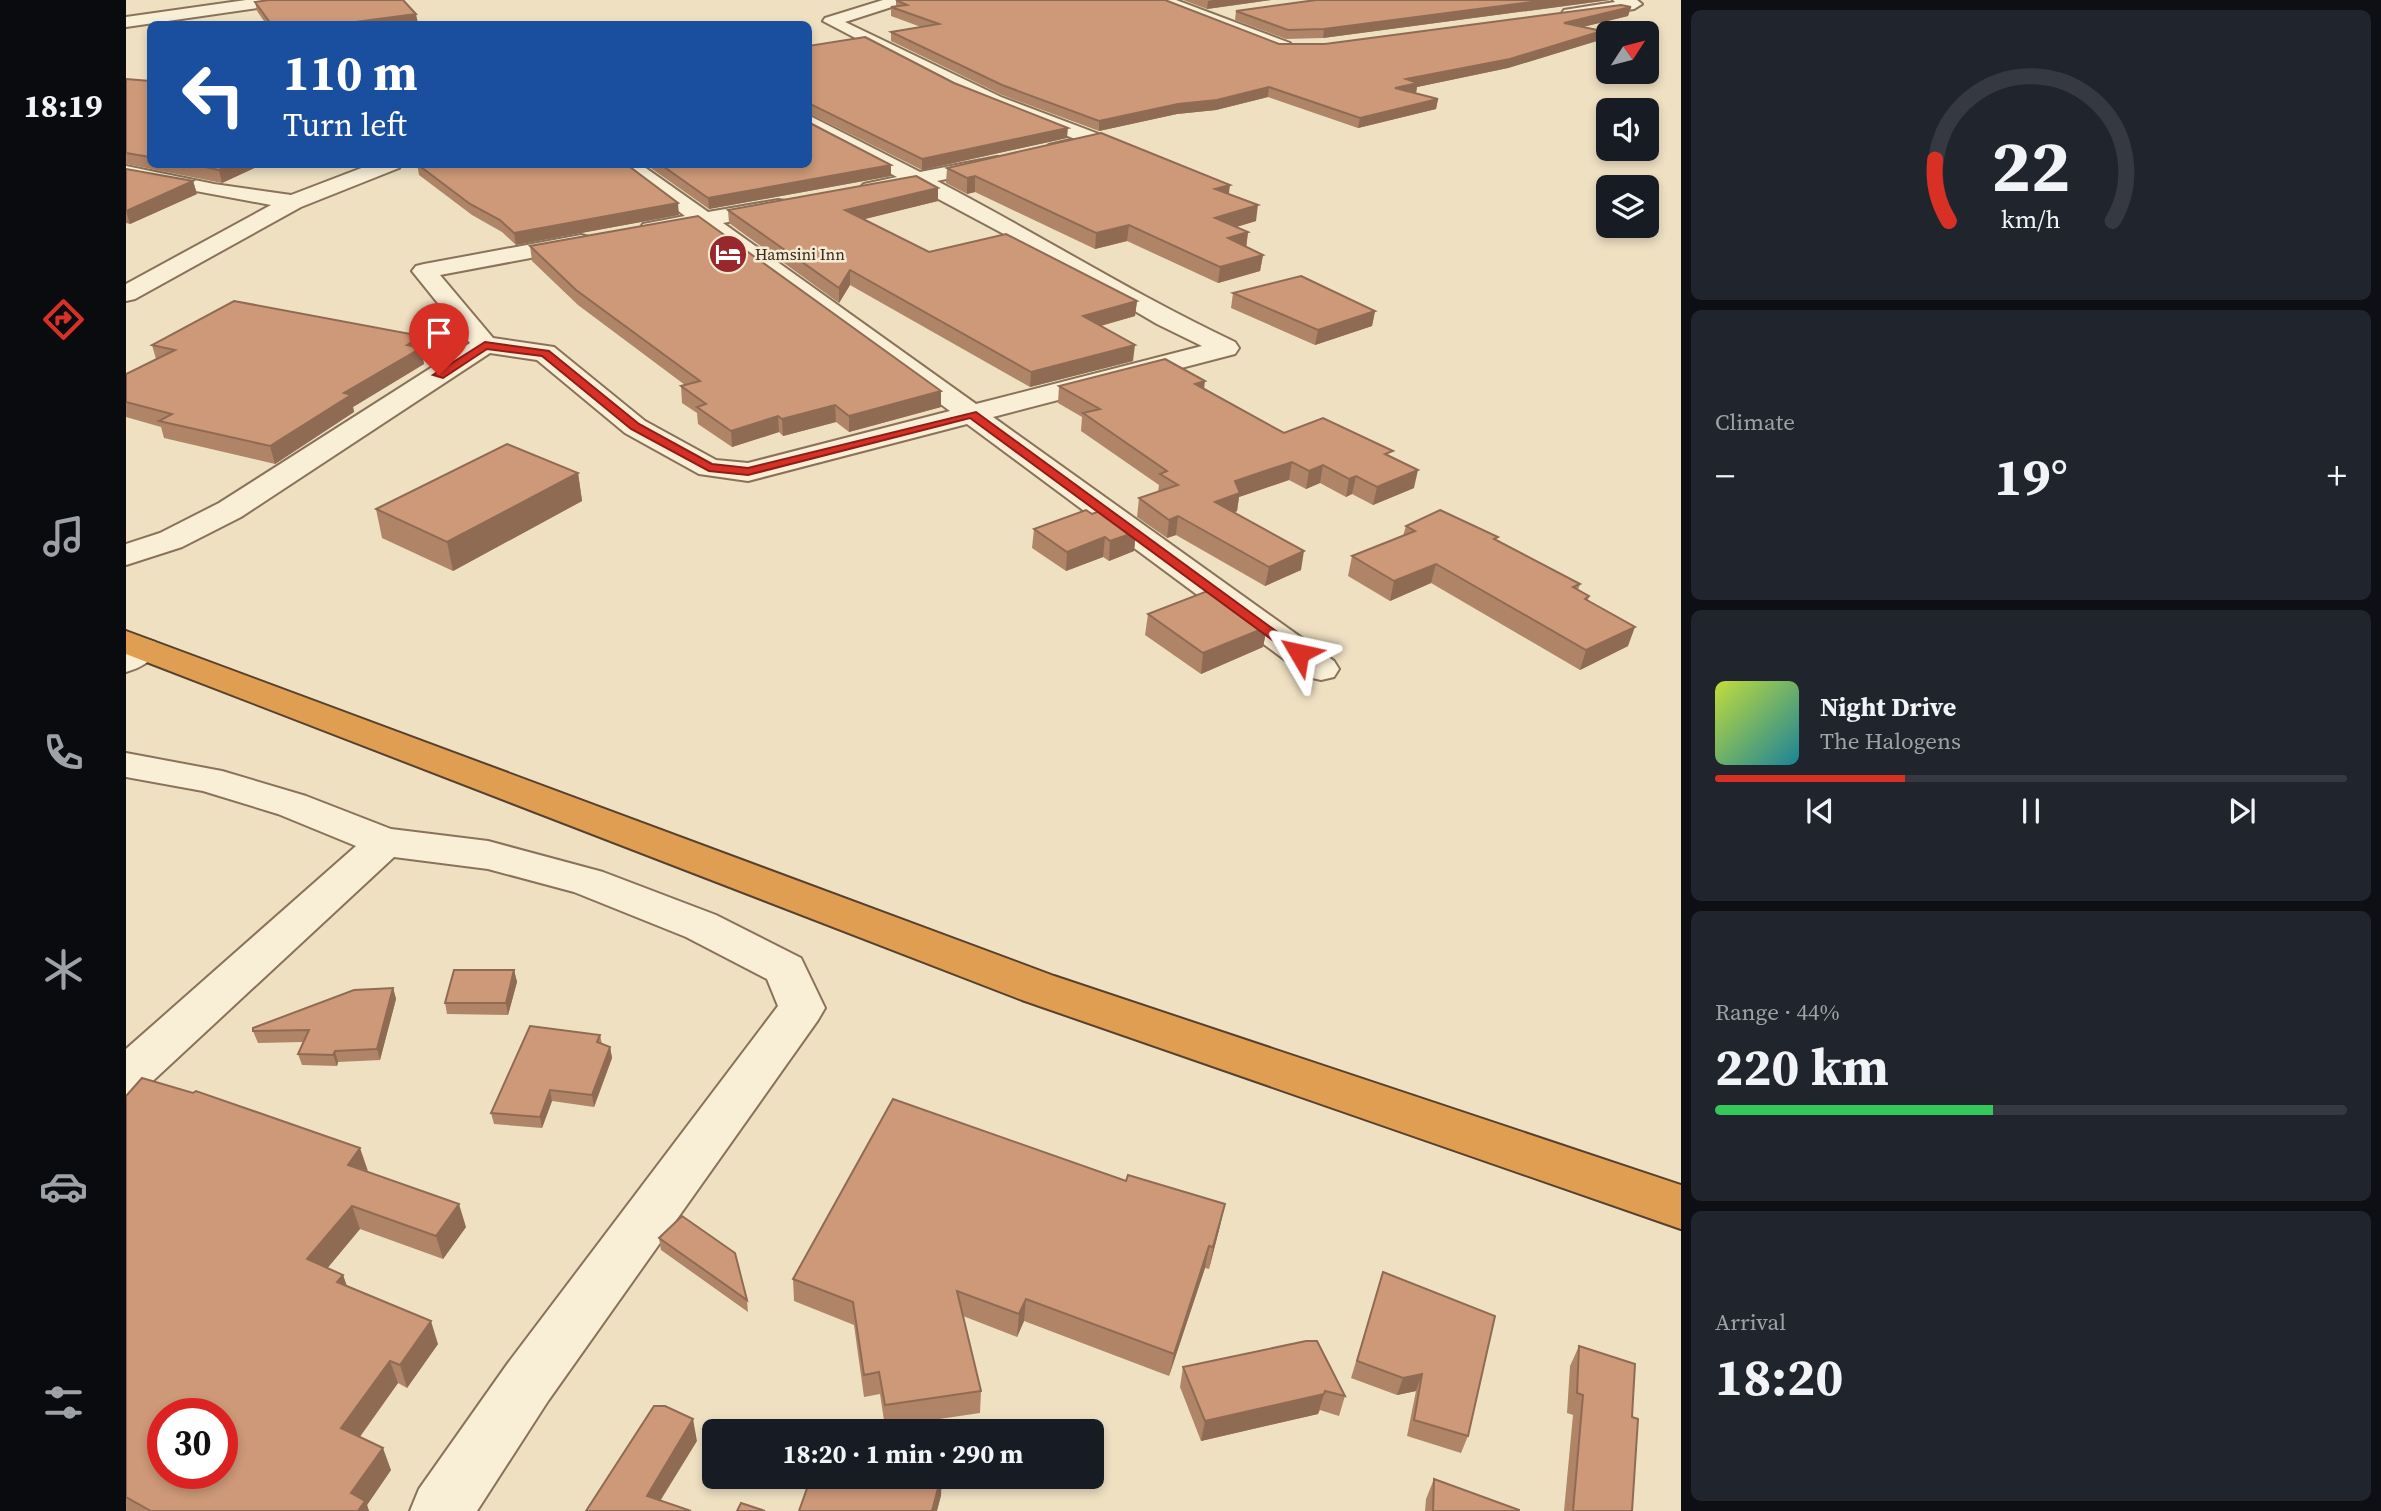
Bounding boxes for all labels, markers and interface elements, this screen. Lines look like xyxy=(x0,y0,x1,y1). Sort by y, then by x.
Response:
north arrow xyxy=(1596,21,1659,84)
map controls xyxy=(1596,21,1659,238)
text: 110 m xyxy=(283,39,418,106)
icon: left xyxy=(168,49,259,140)
text: 18:19 xyxy=(24,84,102,128)
button: sound xyxy=(1596,98,1659,161)
text: Turn left xyxy=(283,103,407,147)
text: 22 xyxy=(1992,116,2070,215)
button: layers xyxy=(1596,175,1659,238)
text: km/h xyxy=(2001,202,2061,236)
hotel icon: Hamsini Inn xyxy=(707,233,749,275)
place label: Hamsini Inn xyxy=(755,243,845,265)
icon: directions xyxy=(39,295,88,344)
pin xyxy=(409,303,469,375)
icon: arrive xyxy=(420,314,458,352)
text: Climate xyxy=(1715,406,1795,438)
text: 19° xyxy=(1994,441,2068,512)
text: − xyxy=(1715,450,1735,502)
text: + xyxy=(2327,450,2347,502)
icon: music xyxy=(39,512,88,561)
position arrow xyxy=(1262,616,1336,690)
text: Night Drive xyxy=(1820,689,1956,725)
text: The Halogens xyxy=(1820,725,1961,757)
icon: phone xyxy=(39,728,88,777)
icon: previous xyxy=(1801,792,1839,830)
icon: pause xyxy=(2012,792,2050,830)
icon: next xyxy=(2223,792,2261,830)
icon: climate xyxy=(39,945,88,994)
text: Range · 44% xyxy=(1715,996,1840,1028)
text: 220 km xyxy=(1715,1031,1889,1102)
icon: car xyxy=(39,1162,88,1211)
text: Arrival xyxy=(1715,1306,1786,1338)
text: 18:20 xyxy=(1715,1341,1843,1412)
icon: filters xyxy=(39,1378,88,1427)
speed limit sign: 30 xyxy=(147,1398,238,1489)
text: 18:20 · 1 min · 290 m xyxy=(783,1436,1023,1472)

